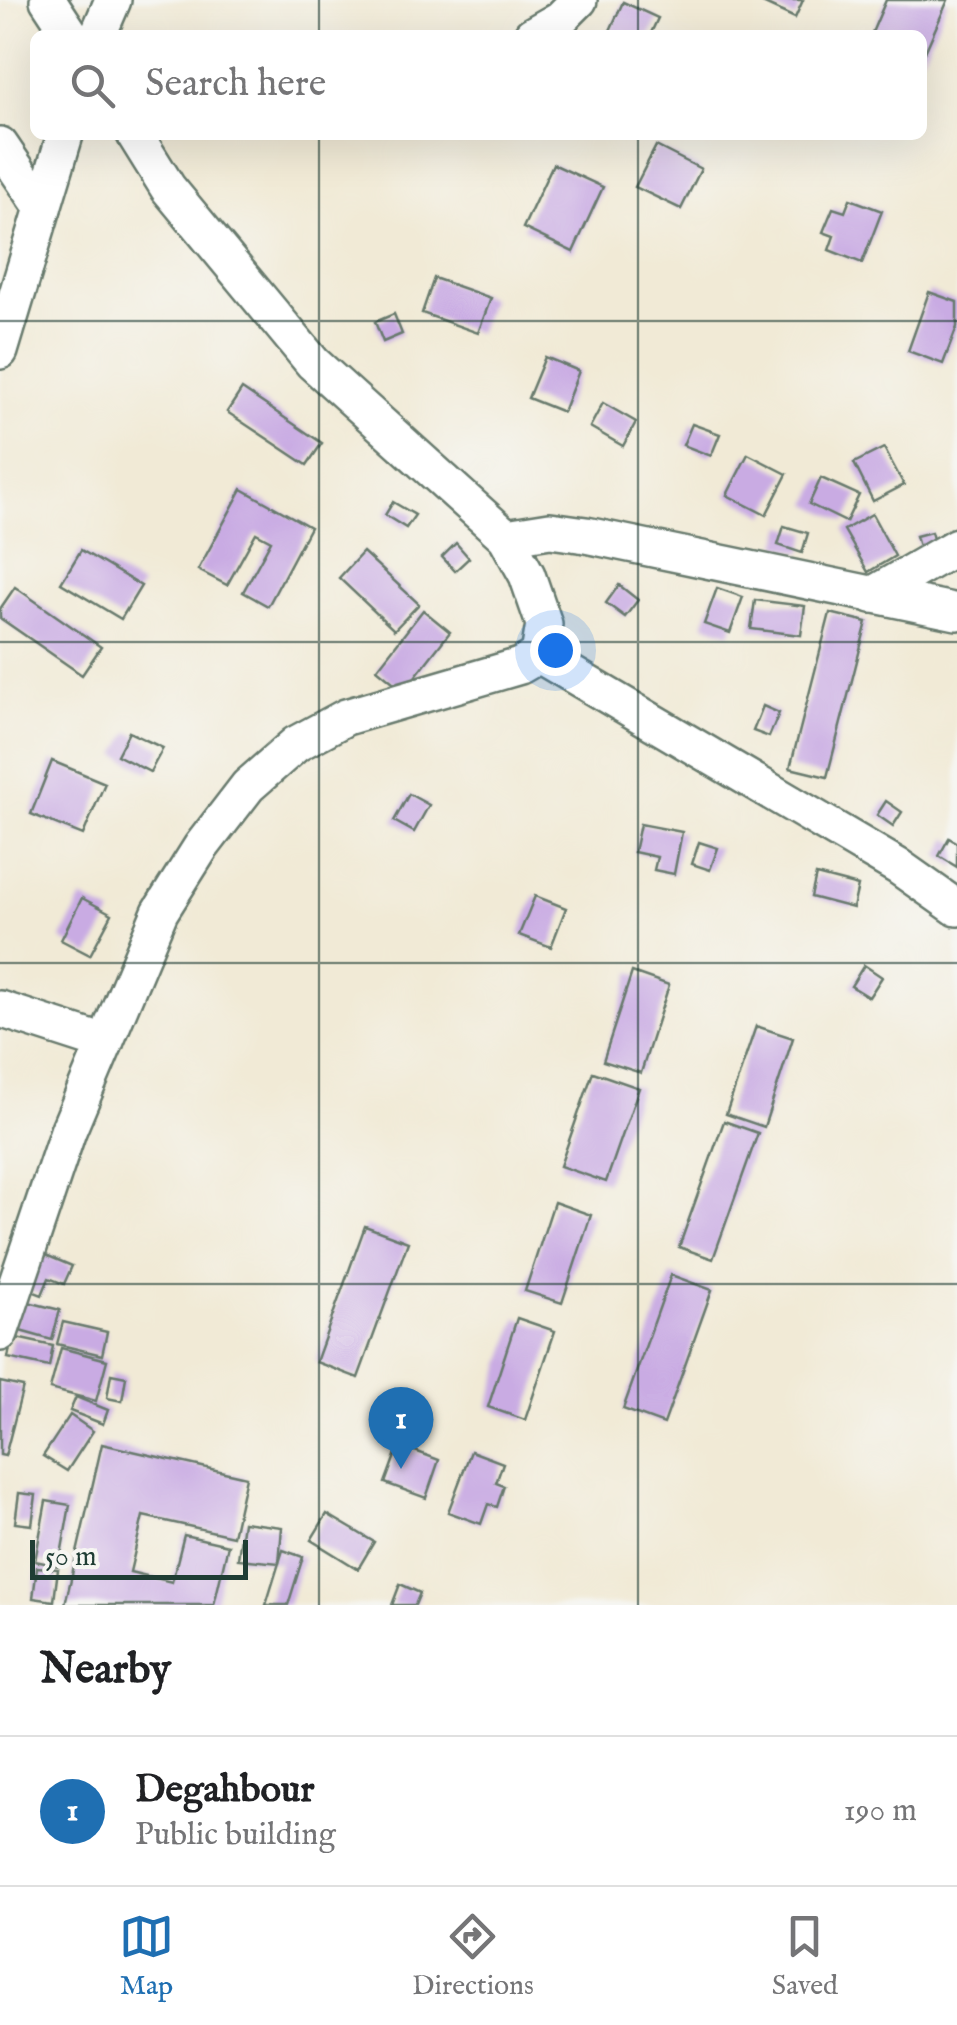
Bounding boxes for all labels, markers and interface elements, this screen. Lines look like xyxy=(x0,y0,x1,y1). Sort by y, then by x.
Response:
search box xyxy=(30,30,927,140)
icon: search xyxy=(65,58,120,113)
text: Search here xyxy=(145,61,326,109)
your location xyxy=(530,625,581,676)
pin: 1 xyxy=(368,1386,434,1469)
scale bar xyxy=(30,1535,248,1580)
text: 50 m xyxy=(45,1540,97,1575)
text: Nearby xyxy=(40,1644,171,1697)
text: Degahbour xyxy=(135,1767,315,1815)
text: 1 xyxy=(67,1791,78,1832)
text: 190 m xyxy=(844,1791,917,1832)
text: Public building xyxy=(135,1815,336,1856)
tab: Map xyxy=(119,1909,174,2004)
tab: Directions xyxy=(412,1909,534,2004)
tab: Saved xyxy=(772,1909,838,2004)

